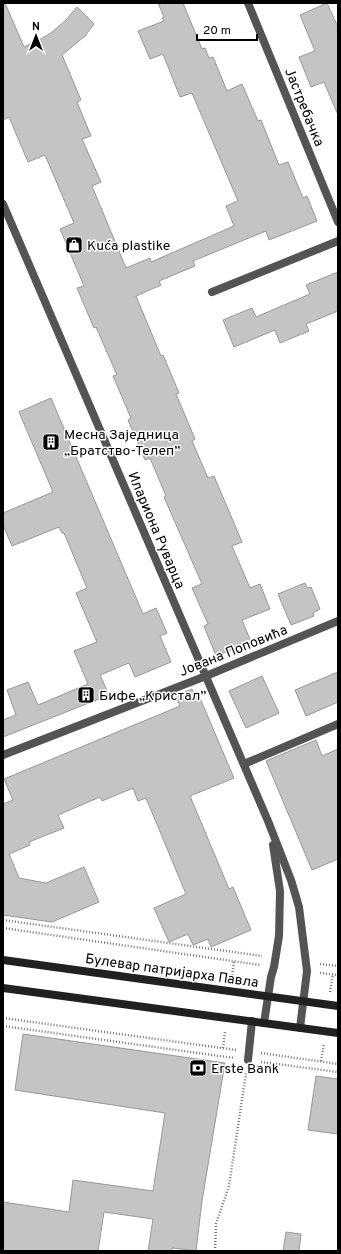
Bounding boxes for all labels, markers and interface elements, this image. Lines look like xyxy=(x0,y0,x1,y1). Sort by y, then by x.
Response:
north arrow xyxy=(16,16,56,56)
scale bar xyxy=(197,16,257,42)
text: N xyxy=(32,20,40,34)
text: 20 m xyxy=(203,23,231,39)
street label: Јастребачка xyxy=(280,66,327,149)
shop icon: Kuća plastike xyxy=(64,235,84,255)
place label: Kuća plastike xyxy=(87,238,170,255)
place label: Месна Заједница „Братство-Телеп” xyxy=(64,427,180,460)
building icon: Месна Заједница „Братство-Телеп” xyxy=(41,432,61,452)
street label: Илариона Руварца xyxy=(123,470,188,592)
street label: Јована Поповића xyxy=(177,622,290,681)
building icon: Бифе „Кристал” xyxy=(76,685,96,705)
place label: Бифе „Кристал” xyxy=(99,688,206,705)
street label: Булевар патријарха Павла xyxy=(84,951,260,992)
bank icon: Erste Bank xyxy=(188,1058,208,1078)
place label: Erste Bank xyxy=(211,1061,279,1078)

